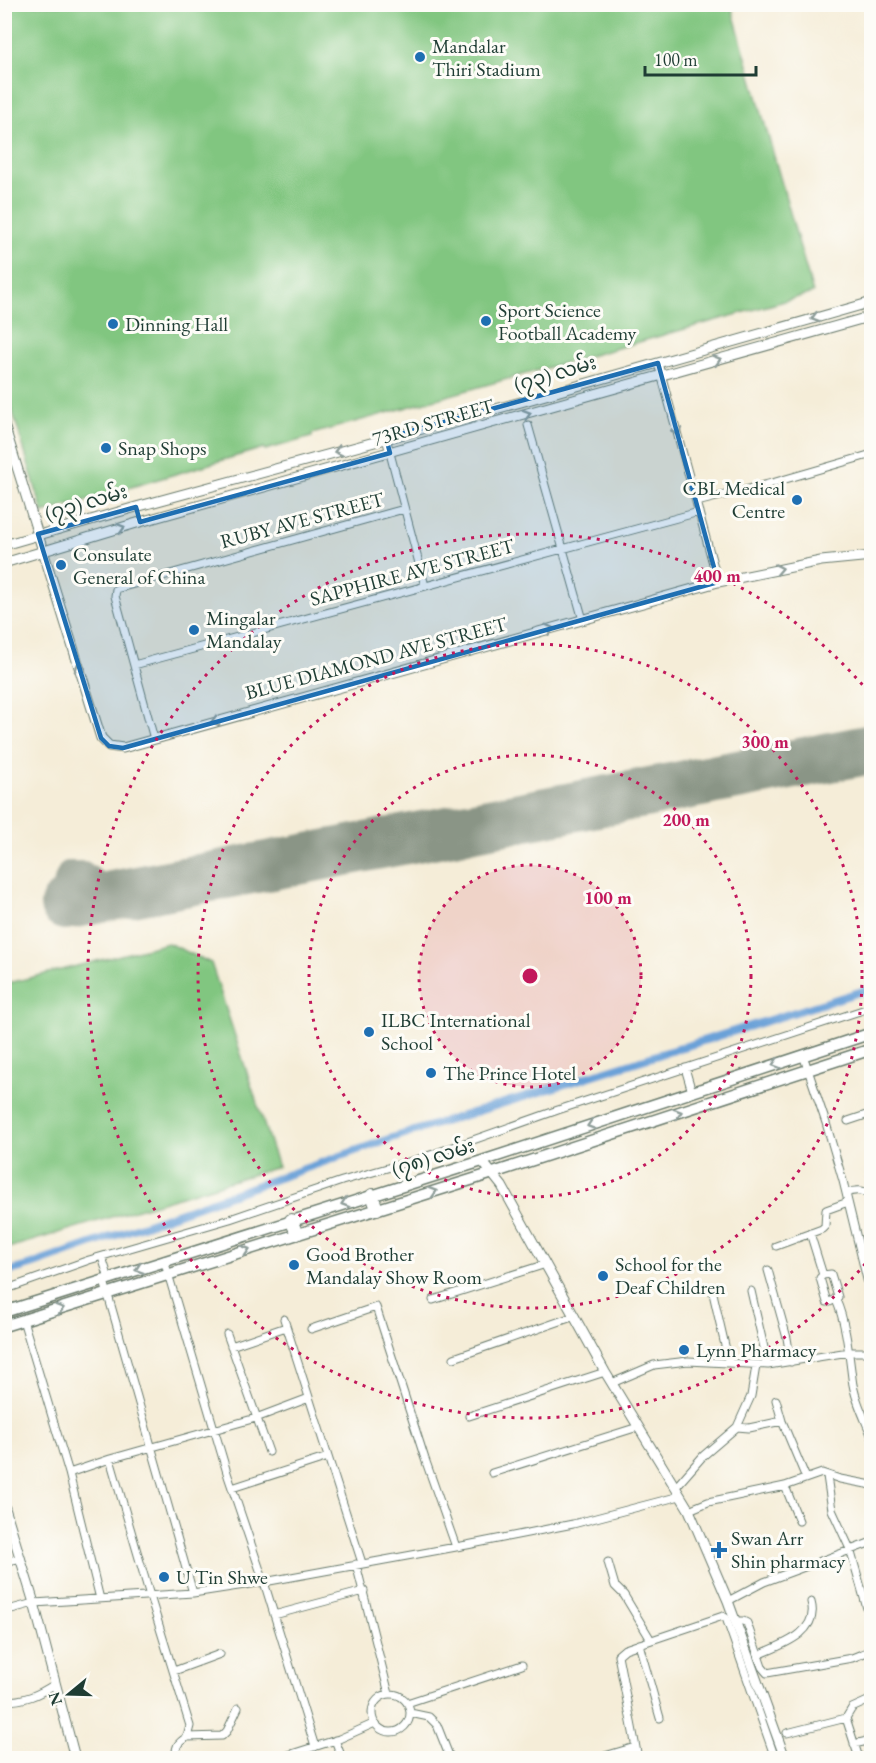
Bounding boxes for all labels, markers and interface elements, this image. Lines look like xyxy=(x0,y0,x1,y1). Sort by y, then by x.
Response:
place label: Mandalar Thiri Stadium xyxy=(432,33,541,82)
scale bar xyxy=(645,39,756,77)
text: 100 m xyxy=(654,48,698,71)
marker: Mandalar Thiri Stadium xyxy=(413,50,427,64)
place label: Sport Science Football Academy xyxy=(498,297,637,346)
place label: Dinning Hall xyxy=(125,311,228,337)
one-way arrow xyxy=(810,311,821,323)
marker: Sport Science Football Academy xyxy=(479,314,493,328)
marker: Dinning Hall xyxy=(106,317,120,331)
street label: (၇၃) လမ်း xyxy=(510,348,600,400)
one-way arrow xyxy=(712,355,722,367)
street label: 73RD STREET xyxy=(369,392,497,452)
one-way arrow xyxy=(521,409,532,421)
one-way arrow xyxy=(670,426,682,437)
place label: Snap Shops xyxy=(118,435,207,461)
marker: Snap Shops xyxy=(99,441,113,455)
one-way arrow xyxy=(333,444,344,456)
place label: CBL Medical Centre xyxy=(683,475,785,524)
street label: (၇၃) လမ်း xyxy=(41,477,131,529)
street label: RUBY AVE STREET xyxy=(217,485,387,554)
marker: CBL Medical Centre xyxy=(790,493,804,507)
one-way arrow xyxy=(115,523,126,535)
street label: SAPPHIRE AVE STREET xyxy=(307,532,518,612)
place label: Consulate General of China xyxy=(73,541,205,590)
marker: Consulate General of China xyxy=(54,558,68,572)
text: 400 m xyxy=(693,564,741,587)
one-way arrow xyxy=(774,564,784,577)
place label: Mingalar Mandalay xyxy=(206,605,282,654)
street label: BLUE DIAMOND AVE STREET xyxy=(242,610,510,706)
marker: Mingalar Mandalay xyxy=(187,623,201,637)
one-way arrow xyxy=(544,624,555,636)
one-way arrow xyxy=(74,662,86,673)
one-way arrow xyxy=(210,714,220,726)
text: 300 m xyxy=(741,730,789,753)
text: 200 m xyxy=(662,808,710,831)
text: 100 m xyxy=(584,886,632,909)
centre of rings xyxy=(520,966,540,986)
place label: ILBC International School xyxy=(381,1007,531,1056)
marker: ILBC International School xyxy=(362,1025,376,1039)
one-way arrow xyxy=(771,1057,782,1069)
place label: The Prince Hotel xyxy=(443,1060,576,1086)
marker: The Prince Hotel xyxy=(424,1066,438,1080)
one-way arrow xyxy=(672,1107,683,1120)
one-way arrow xyxy=(586,1118,597,1130)
street label: (၇၈) လမ်း xyxy=(388,1131,479,1185)
one-way arrow xyxy=(427,1187,437,1199)
one-way arrow xyxy=(340,1196,351,1208)
place label: Good Brother Mandalay Show Room xyxy=(306,1241,483,1290)
one-way arrow xyxy=(240,1245,251,1257)
place label: School for the Deaf Children xyxy=(615,1251,726,1300)
marker: Good Brother Mandalay Show Room xyxy=(287,1258,301,1272)
one-way arrow xyxy=(134,1262,145,1274)
marker: School for the Deaf Children xyxy=(596,1269,610,1283)
one-way arrow xyxy=(54,1304,65,1316)
place label: Lynn Pharmacy xyxy=(696,1337,817,1363)
marker: Lynn Pharmacy xyxy=(677,1343,691,1357)
place label: Swan Arr Shin pharmacy xyxy=(731,1525,845,1574)
marker: Swan Arr Shin pharmacy xyxy=(712,1543,726,1557)
place label: U Tin Shwe xyxy=(176,1564,268,1590)
marker: U Tin Shwe xyxy=(157,1570,171,1584)
north arrow xyxy=(39,1664,99,1724)
text: N xyxy=(43,1689,67,1708)

